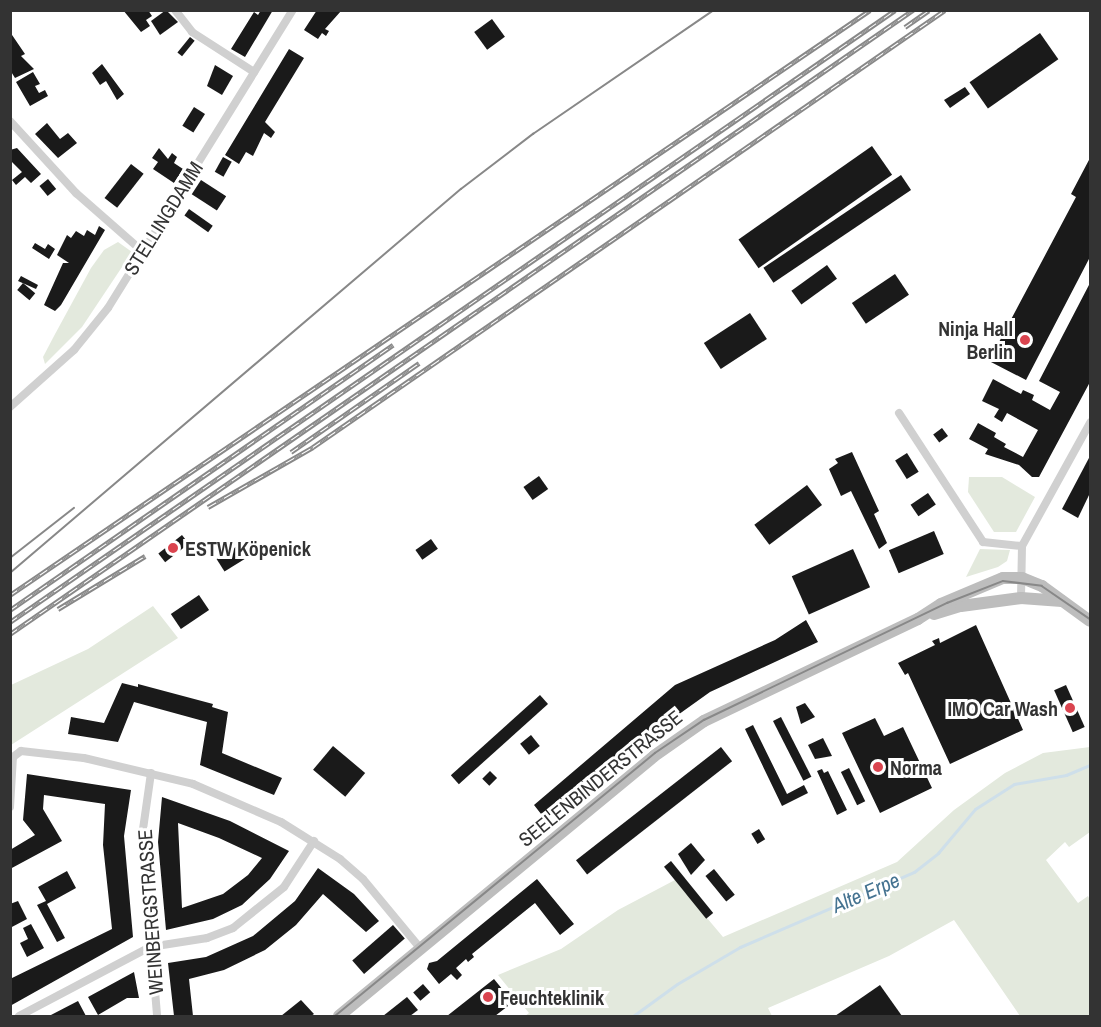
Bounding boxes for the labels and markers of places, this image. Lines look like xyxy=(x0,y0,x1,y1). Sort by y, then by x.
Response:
place label: Ninja Hall Berlin xyxy=(938,316,1013,363)
marker: Ninja Hall Berlin xyxy=(1018,333,1032,347)
place label: ESTW Köpenick xyxy=(185,536,311,560)
marker: ESTW Köpenick xyxy=(166,541,180,555)
place label: IMO Car Wash xyxy=(947,696,1058,720)
marker: IMO Car Wash xyxy=(1063,701,1077,715)
place label: Norma xyxy=(890,755,942,779)
marker: Norma xyxy=(871,760,885,774)
place label: Feuchteklinik xyxy=(500,985,604,1009)
marker: Feuchteklinik xyxy=(481,990,495,1004)

